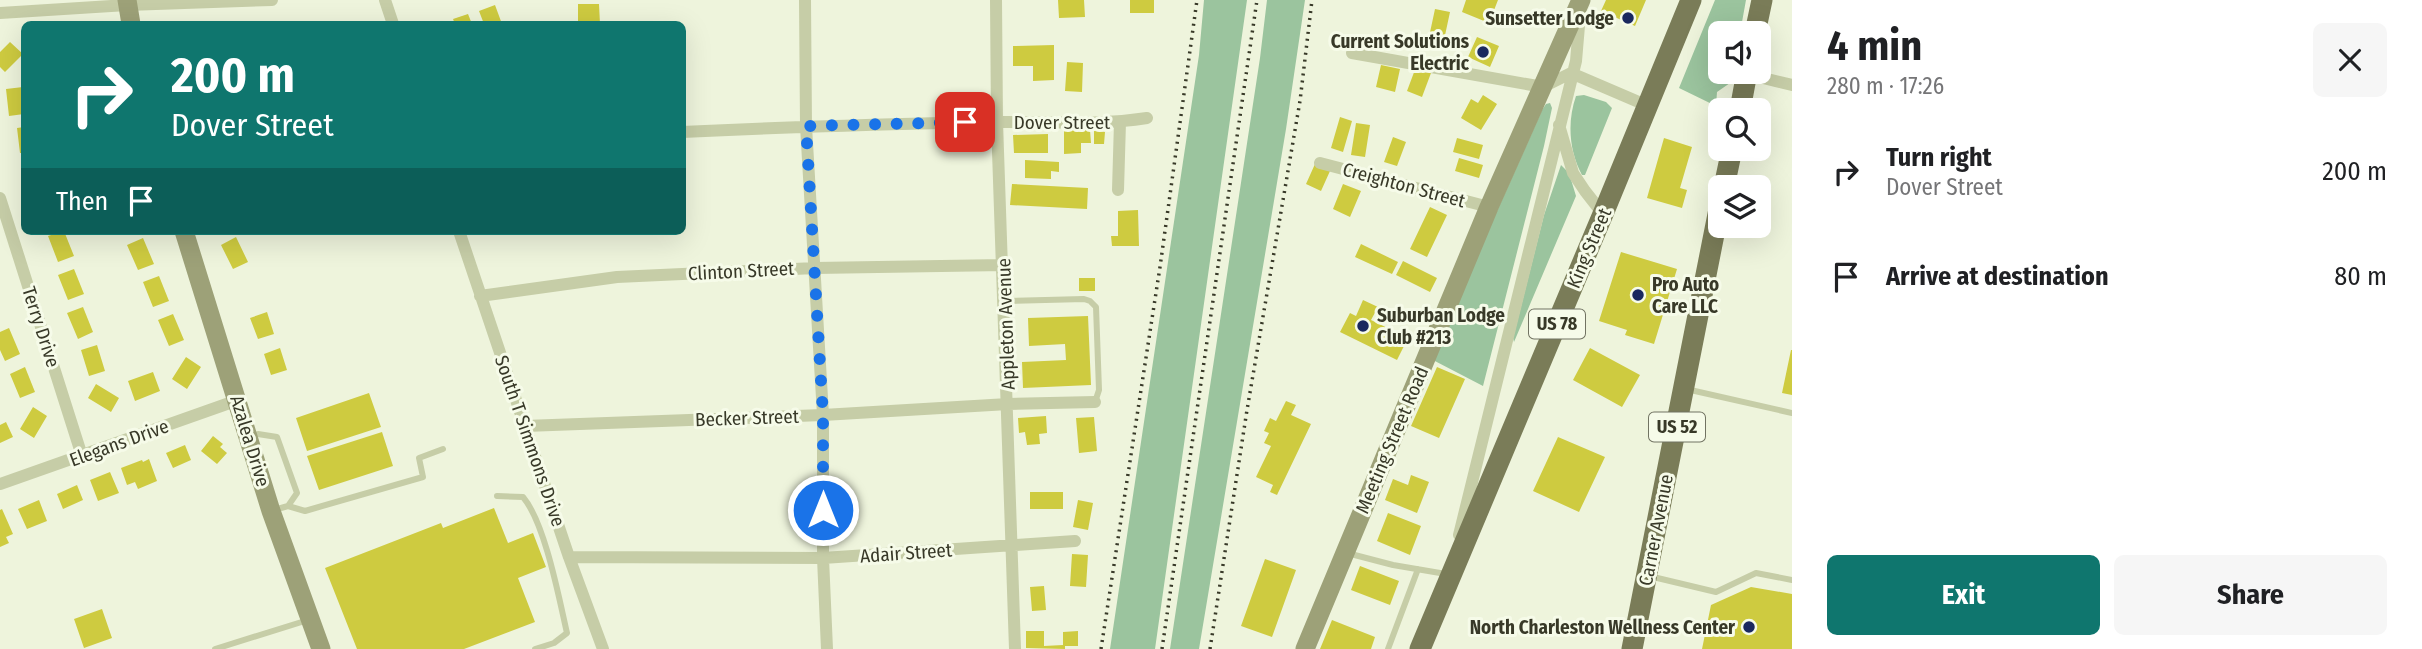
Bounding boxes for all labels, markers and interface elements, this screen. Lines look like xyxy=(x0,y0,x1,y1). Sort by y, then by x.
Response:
place label: Sunsetter Lodge xyxy=(1485,7,1614,30)
marker: Sunsetter Lodge xyxy=(1620,10,1636,26)
map controls xyxy=(1708,21,1771,238)
button: sound xyxy=(1708,21,1771,84)
text: 4 min xyxy=(1827,21,1922,71)
button: close xyxy=(2313,23,2387,97)
place label: Current Solutions Electric xyxy=(1331,30,1470,75)
marker: Current Solutions Electric xyxy=(1475,44,1491,60)
text: 200 m xyxy=(171,46,295,105)
icon: right xyxy=(56,49,147,140)
text: 280 m · 17:26 xyxy=(1827,72,1944,100)
pin xyxy=(935,92,995,152)
button: search xyxy=(1708,98,1771,161)
icon: arrive xyxy=(946,103,984,141)
text: Dover Street xyxy=(171,106,334,144)
street label: Dover Street xyxy=(1014,111,1111,134)
text: Turn right xyxy=(1886,142,1992,173)
icon: right xyxy=(1827,153,1865,191)
text: 200 m xyxy=(2322,156,2387,187)
street label: Creighton Street xyxy=(1340,158,1468,213)
text: Dover Street xyxy=(1886,173,2003,201)
button: layers xyxy=(1708,175,1771,238)
icon: arrive xyxy=(122,182,160,220)
text: Then xyxy=(56,186,108,217)
street label: King Street xyxy=(1562,204,1616,292)
street label: Clinton Street xyxy=(687,257,796,285)
street label: Appleton Avenue xyxy=(992,258,1020,390)
icon: arrive xyxy=(1827,258,1865,296)
text: Arrive at destination xyxy=(1886,261,2109,292)
text: 80 m xyxy=(2334,261,2387,292)
place label: Pro Auto Care LLC xyxy=(1652,273,1719,318)
street label: Terry Drive xyxy=(17,284,65,370)
marker: Pro Auto Care LLC xyxy=(1630,287,1646,303)
place label: Suburban Lodge Club #213 xyxy=(1377,304,1505,349)
road number: US 78 xyxy=(1529,310,1585,338)
marker: Suburban Lodge Club #213 xyxy=(1355,318,1371,334)
street label: South T Simmons Drive xyxy=(490,352,570,530)
street label: Meeting Street Road xyxy=(1351,363,1433,517)
street label: Azalea Drive xyxy=(225,392,275,490)
street label: Becker Street xyxy=(695,405,800,431)
road number: US 52 xyxy=(1649,412,1705,442)
street label: Elegans Drive xyxy=(66,414,172,472)
street label: Carner Avenue xyxy=(1634,472,1678,588)
position arrow xyxy=(786,473,860,547)
street label: Adair Street xyxy=(859,538,954,568)
button: Exit xyxy=(1827,555,2100,635)
button: Share xyxy=(2114,555,2387,635)
place label: North Charleston Wellness Center xyxy=(1470,616,1736,639)
marker: North Charleston Wellness Center xyxy=(1741,619,1757,635)

